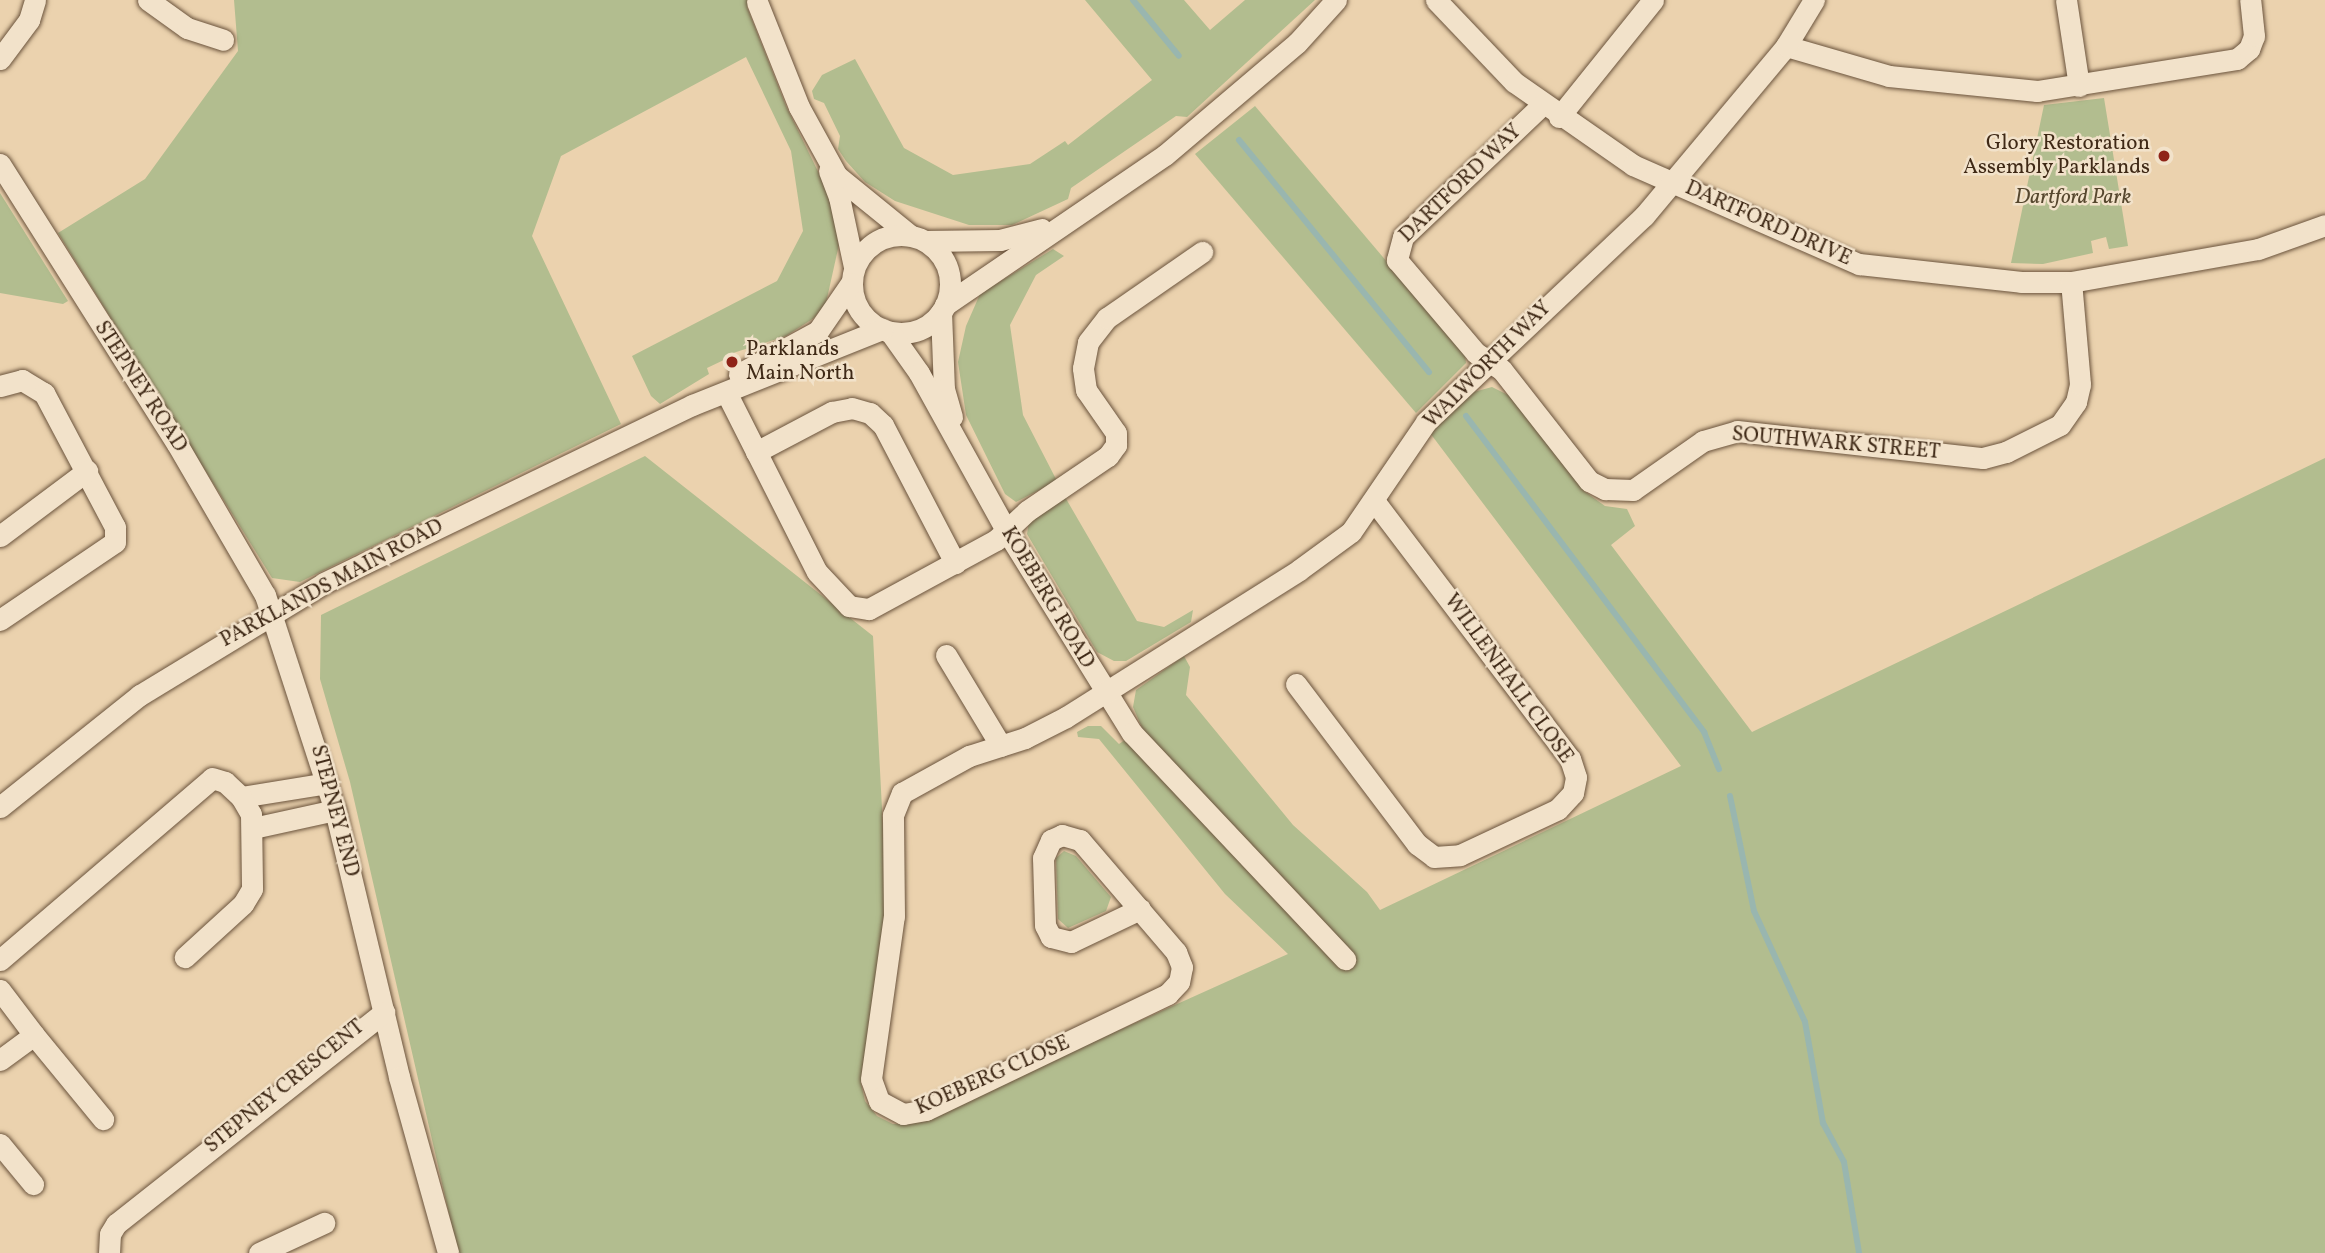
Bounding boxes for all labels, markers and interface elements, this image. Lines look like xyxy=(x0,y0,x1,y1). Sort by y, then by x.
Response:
street label: DARTFORD WAY xyxy=(1394,119,1528,249)
place label: Glory Restoration Assembly Parklands xyxy=(1963,131,2150,181)
marker: Glory Restoration Assembly Parklands xyxy=(2156,148,2172,164)
street label: DARTFORD DRIVE xyxy=(1681,176,1855,272)
park label: Dartford Park xyxy=(2015,185,2131,211)
street label: WALWORTH WAY xyxy=(1419,296,1557,434)
street label: STEPNEY ROAD xyxy=(88,316,192,458)
place label: Parklands Main North xyxy=(746,337,855,387)
marker: Parklands Main North xyxy=(724,354,740,370)
street label: SOUTHWARK STREET xyxy=(1731,422,1941,466)
street label: PARKLANDS MAIN ROAD xyxy=(216,514,448,654)
street label: KOEBERG ROAD xyxy=(995,523,1099,673)
street label: WILLENHALL CLOSE xyxy=(1438,589,1578,769)
street label: STEPNEY END xyxy=(304,742,364,880)
street label: STEPNEY CRESCENT xyxy=(200,1015,370,1159)
street label: KOEBERG CLOSE xyxy=(912,1031,1074,1121)

